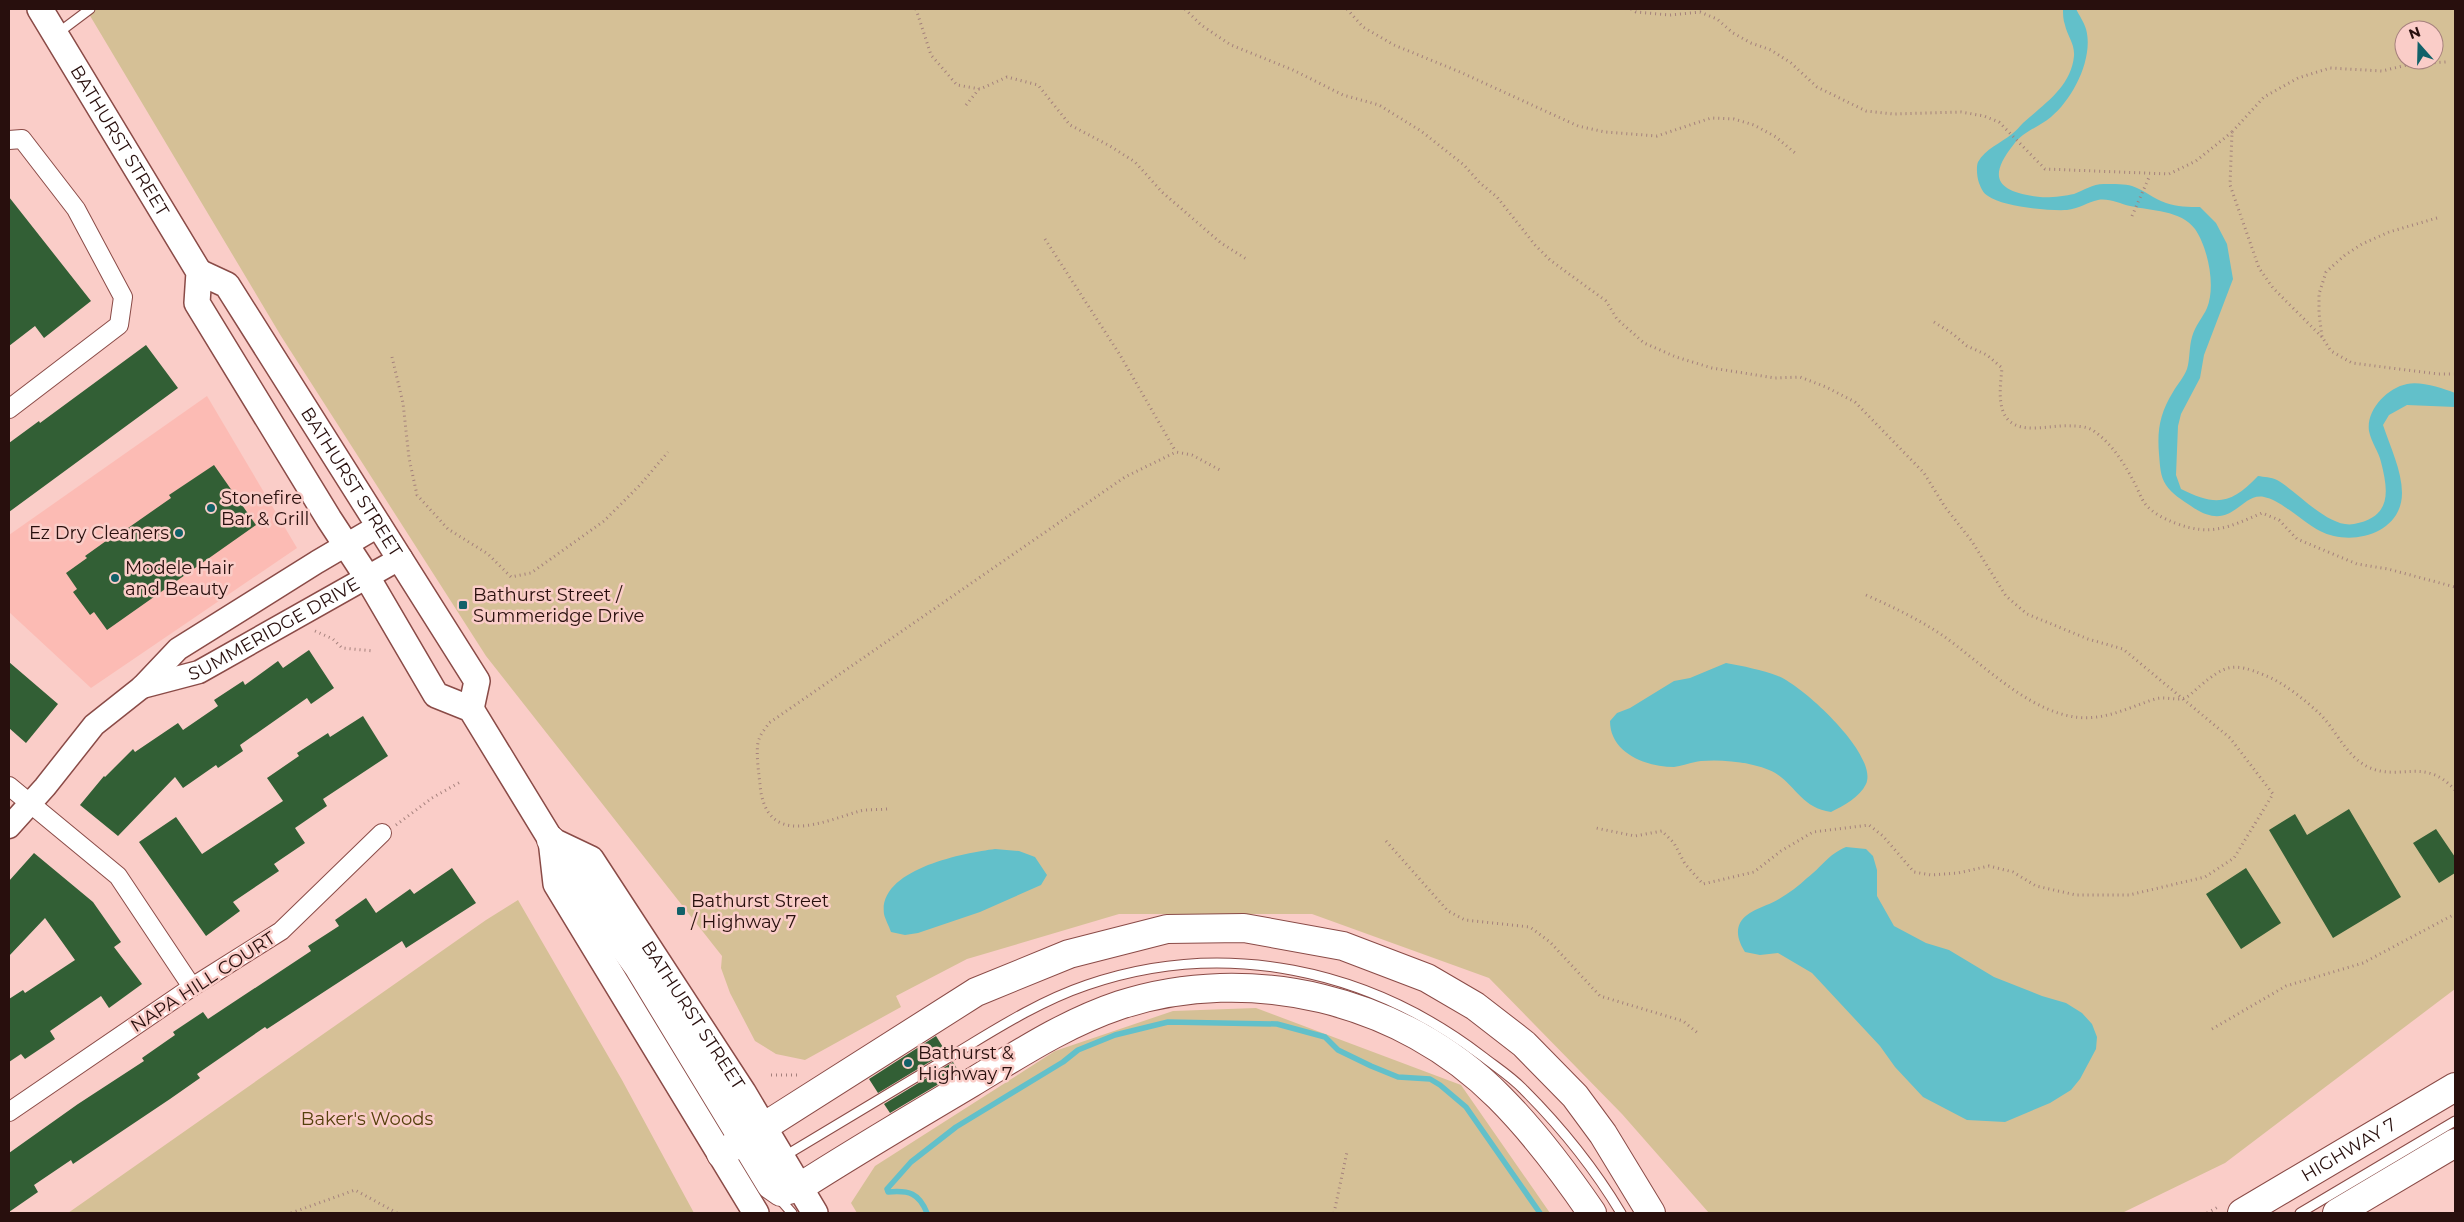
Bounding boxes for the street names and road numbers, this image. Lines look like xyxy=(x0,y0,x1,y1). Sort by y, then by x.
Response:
street label: BATHURST STREET xyxy=(66,61,174,221)
street label: BATHURST STREET xyxy=(296,403,407,562)
street label: SUMMERIDGE DRIVE xyxy=(186,573,363,685)
street label: NAPA HILL COURT xyxy=(127,927,280,1037)
street label: BATHURST STREET xyxy=(637,937,750,1094)
street label: HIGHWAY 7 xyxy=(2297,1113,2400,1186)

